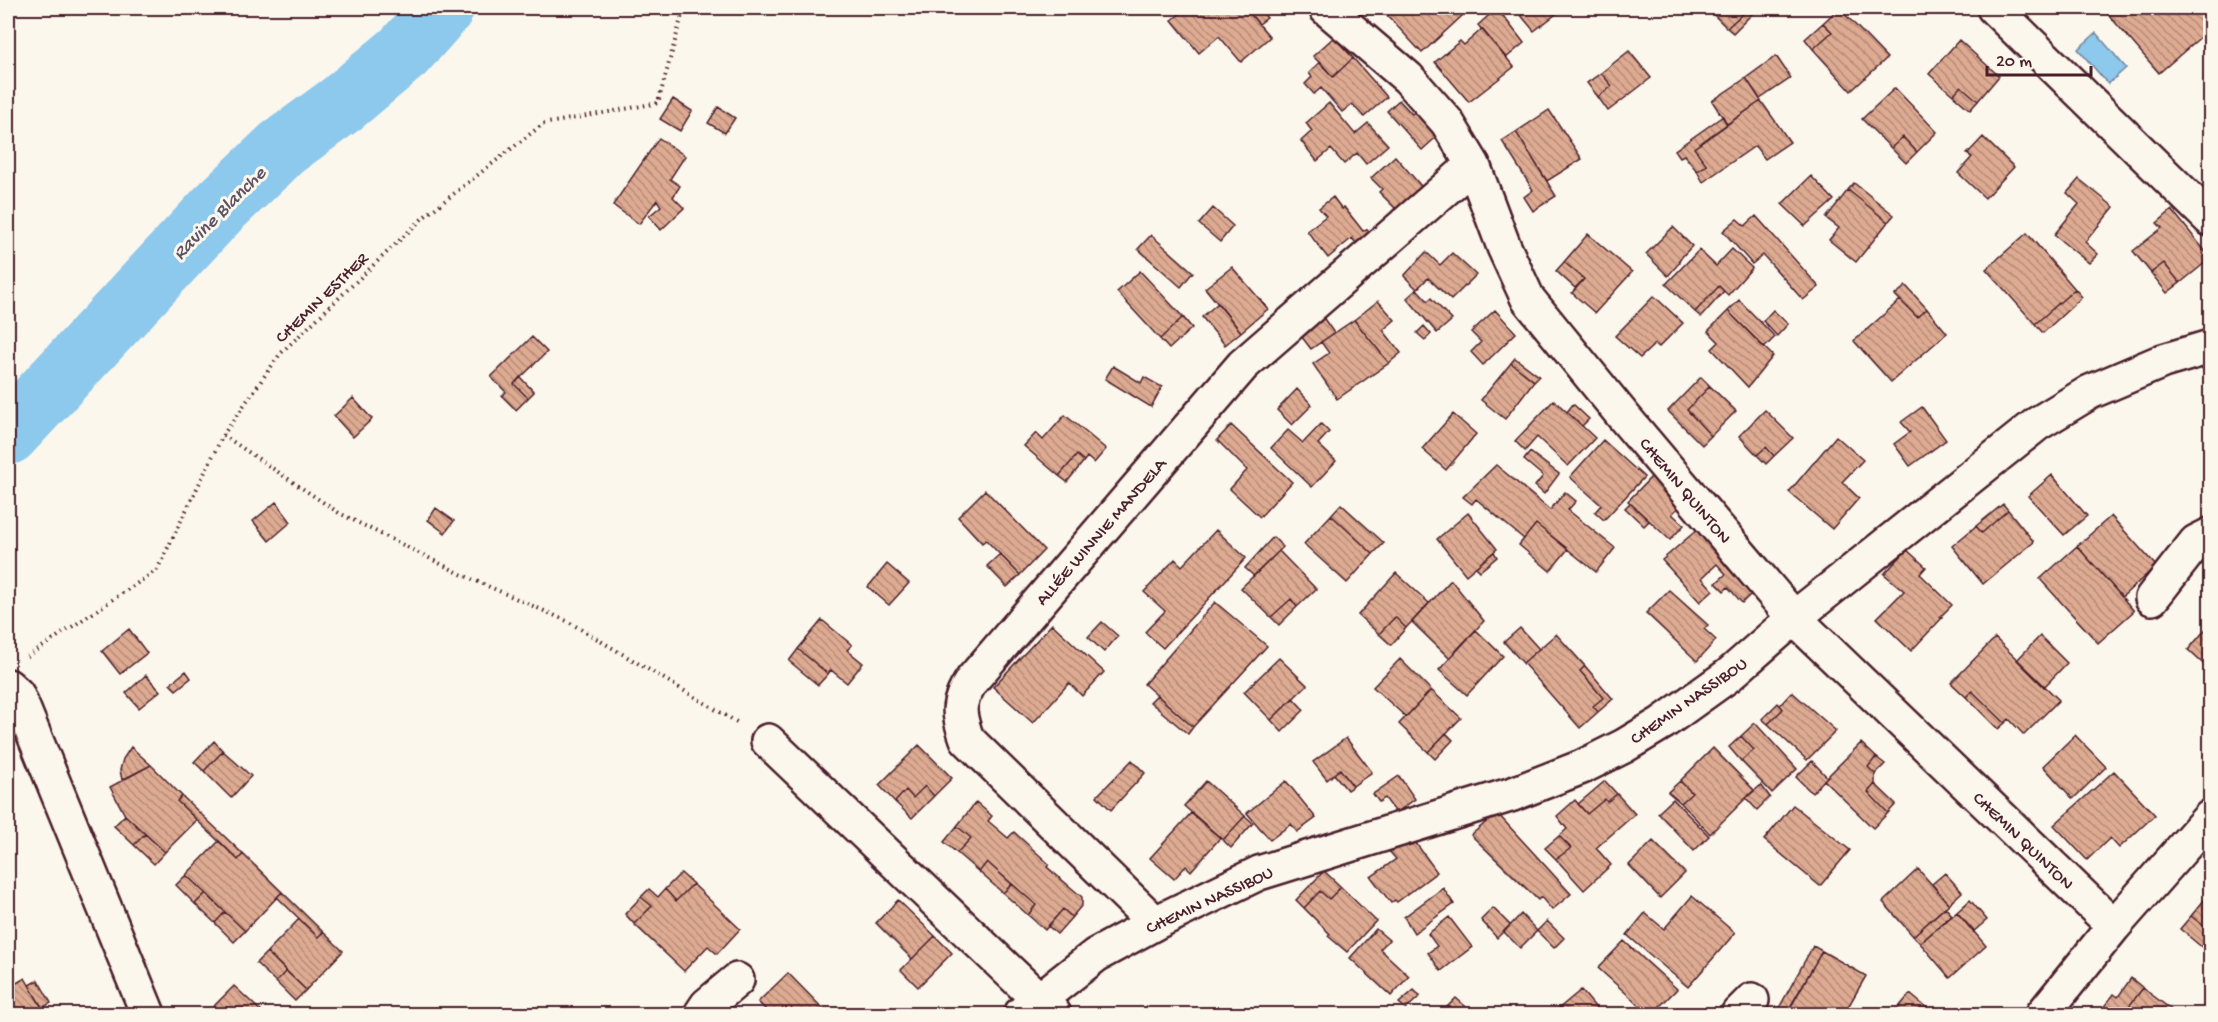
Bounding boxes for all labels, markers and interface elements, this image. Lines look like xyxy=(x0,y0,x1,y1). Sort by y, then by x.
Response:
scale bar xyxy=(1987,39,2090,77)
text: 20 m xyxy=(1996,52,2032,73)
water label: Ravine Blanche xyxy=(169,163,272,266)
street label: CHEMIN ESTHER xyxy=(272,249,374,349)
street label: CHEMIN QUINTON xyxy=(1634,434,1735,549)
street label: ALLÉE WINNIE MANDELA xyxy=(1032,454,1173,611)
street label: CHEMIN NASSIBOU xyxy=(1627,654,1752,750)
street label: CHEMIN QUINTON xyxy=(1967,788,2077,895)
street label: CHEMIN NASSIBOU xyxy=(1143,863,1277,940)

